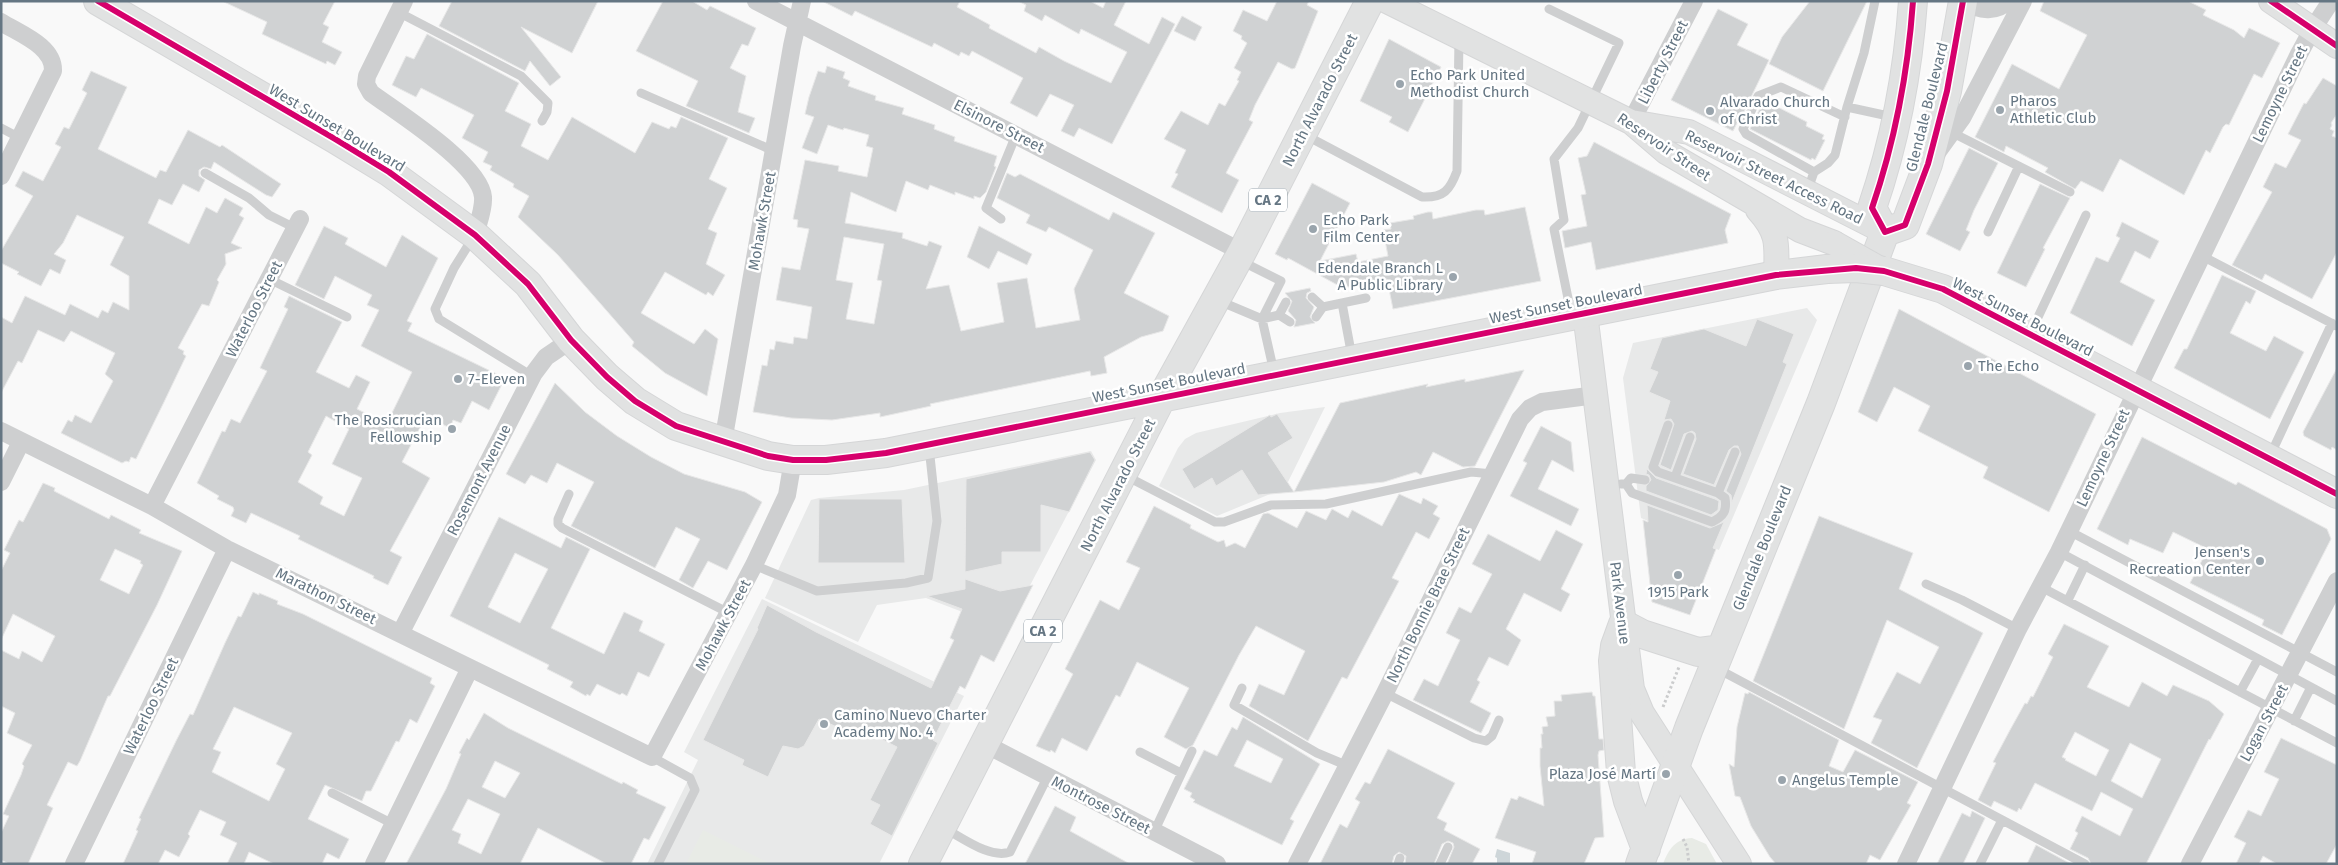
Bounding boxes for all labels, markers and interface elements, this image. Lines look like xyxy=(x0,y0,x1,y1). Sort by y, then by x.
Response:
street label: Liberty Street xyxy=(1634,16,1692,107)
street label: North Alvarado Street xyxy=(1279,30,1362,170)
street label: Glendale Boulevard xyxy=(1902,40,1952,174)
street label: Lemoyne Street xyxy=(2249,42,2312,146)
place label: Echo Park United Methodist Church xyxy=(1410,66,1529,101)
marker: Echo Park United Methodist Church xyxy=(1394,78,1406,90)
street label: West Sunset Boulevard xyxy=(266,80,408,176)
place label: Pharos Athletic Club xyxy=(2010,92,2096,127)
place label: Alvarado Church of Christ xyxy=(1720,93,1830,128)
street label: Elsinore Street xyxy=(951,95,1048,157)
marker: Pharos Athletic Club xyxy=(1994,104,2006,116)
marker: Alvarado Church of Christ xyxy=(1704,105,1716,117)
street label: Reservoir Street xyxy=(1614,109,1715,185)
street label: Reservoir Street Access Road xyxy=(1682,126,1866,228)
street label: Mohawk Street xyxy=(744,169,780,272)
road number: CA 2 xyxy=(1249,188,1287,212)
place label: Echo Park Film Center xyxy=(1323,211,1400,246)
marker: Echo Park Film Center xyxy=(1307,223,1319,235)
street label: Waterloo Street xyxy=(222,257,286,360)
place label: Edendale Branch L A Public Library xyxy=(1317,259,1444,294)
marker: Edendale Branch L A Public Library xyxy=(1447,271,1459,283)
street label: West Sunset Boulevard xyxy=(1950,274,2096,360)
street label: West Sunset Boulevard xyxy=(1488,280,1644,328)
place label: The Echo xyxy=(1978,357,2039,375)
street label: West Sunset Boulevard xyxy=(1091,359,1247,407)
marker: The Echo xyxy=(1962,360,1974,372)
place label: 7-Eleven xyxy=(468,370,525,388)
marker: 7-Eleven xyxy=(452,373,464,385)
street label: Lemoyne Street xyxy=(2072,406,2134,510)
place label: The Rosicrucian Fellowship xyxy=(334,411,442,446)
street label: North Alvarado Street xyxy=(1077,415,1160,555)
street label: Rosemont Avenue xyxy=(443,421,515,539)
marker: The Rosicrucian Fellowship xyxy=(446,423,458,435)
street label: Glendale Boulevard xyxy=(1729,483,1795,613)
street label: North Bonnie Brae Street xyxy=(1383,524,1474,685)
place label: Jensen's Recreation Center xyxy=(2129,543,2250,578)
marker: Jensen's Recreation Center xyxy=(2254,555,2266,567)
street label: Park Avenue xyxy=(1606,561,1634,645)
street label: Marathon Street xyxy=(273,564,380,628)
marker: 1915 Park xyxy=(1672,569,1684,581)
street label: Mohawk Street xyxy=(691,576,755,674)
place label: 1915 Park xyxy=(1647,583,1709,601)
road number: CA 2 xyxy=(1024,620,1062,642)
street label: Waterloo Street xyxy=(120,654,183,757)
street label: Logan Street xyxy=(2236,681,2292,765)
place label: Camino Nuevo Charter Academy No. 4 xyxy=(834,706,987,741)
marker: Camino Nuevo Charter Academy No. 4 xyxy=(818,718,830,730)
place label: Plaza José Martí xyxy=(1549,765,1656,783)
marker: Plaza José Martí xyxy=(1660,768,1672,780)
place label: Angelus Temple xyxy=(1792,771,1899,789)
street label: Montrose Street xyxy=(1049,772,1154,838)
marker: Angelus Temple xyxy=(1776,774,1788,786)

